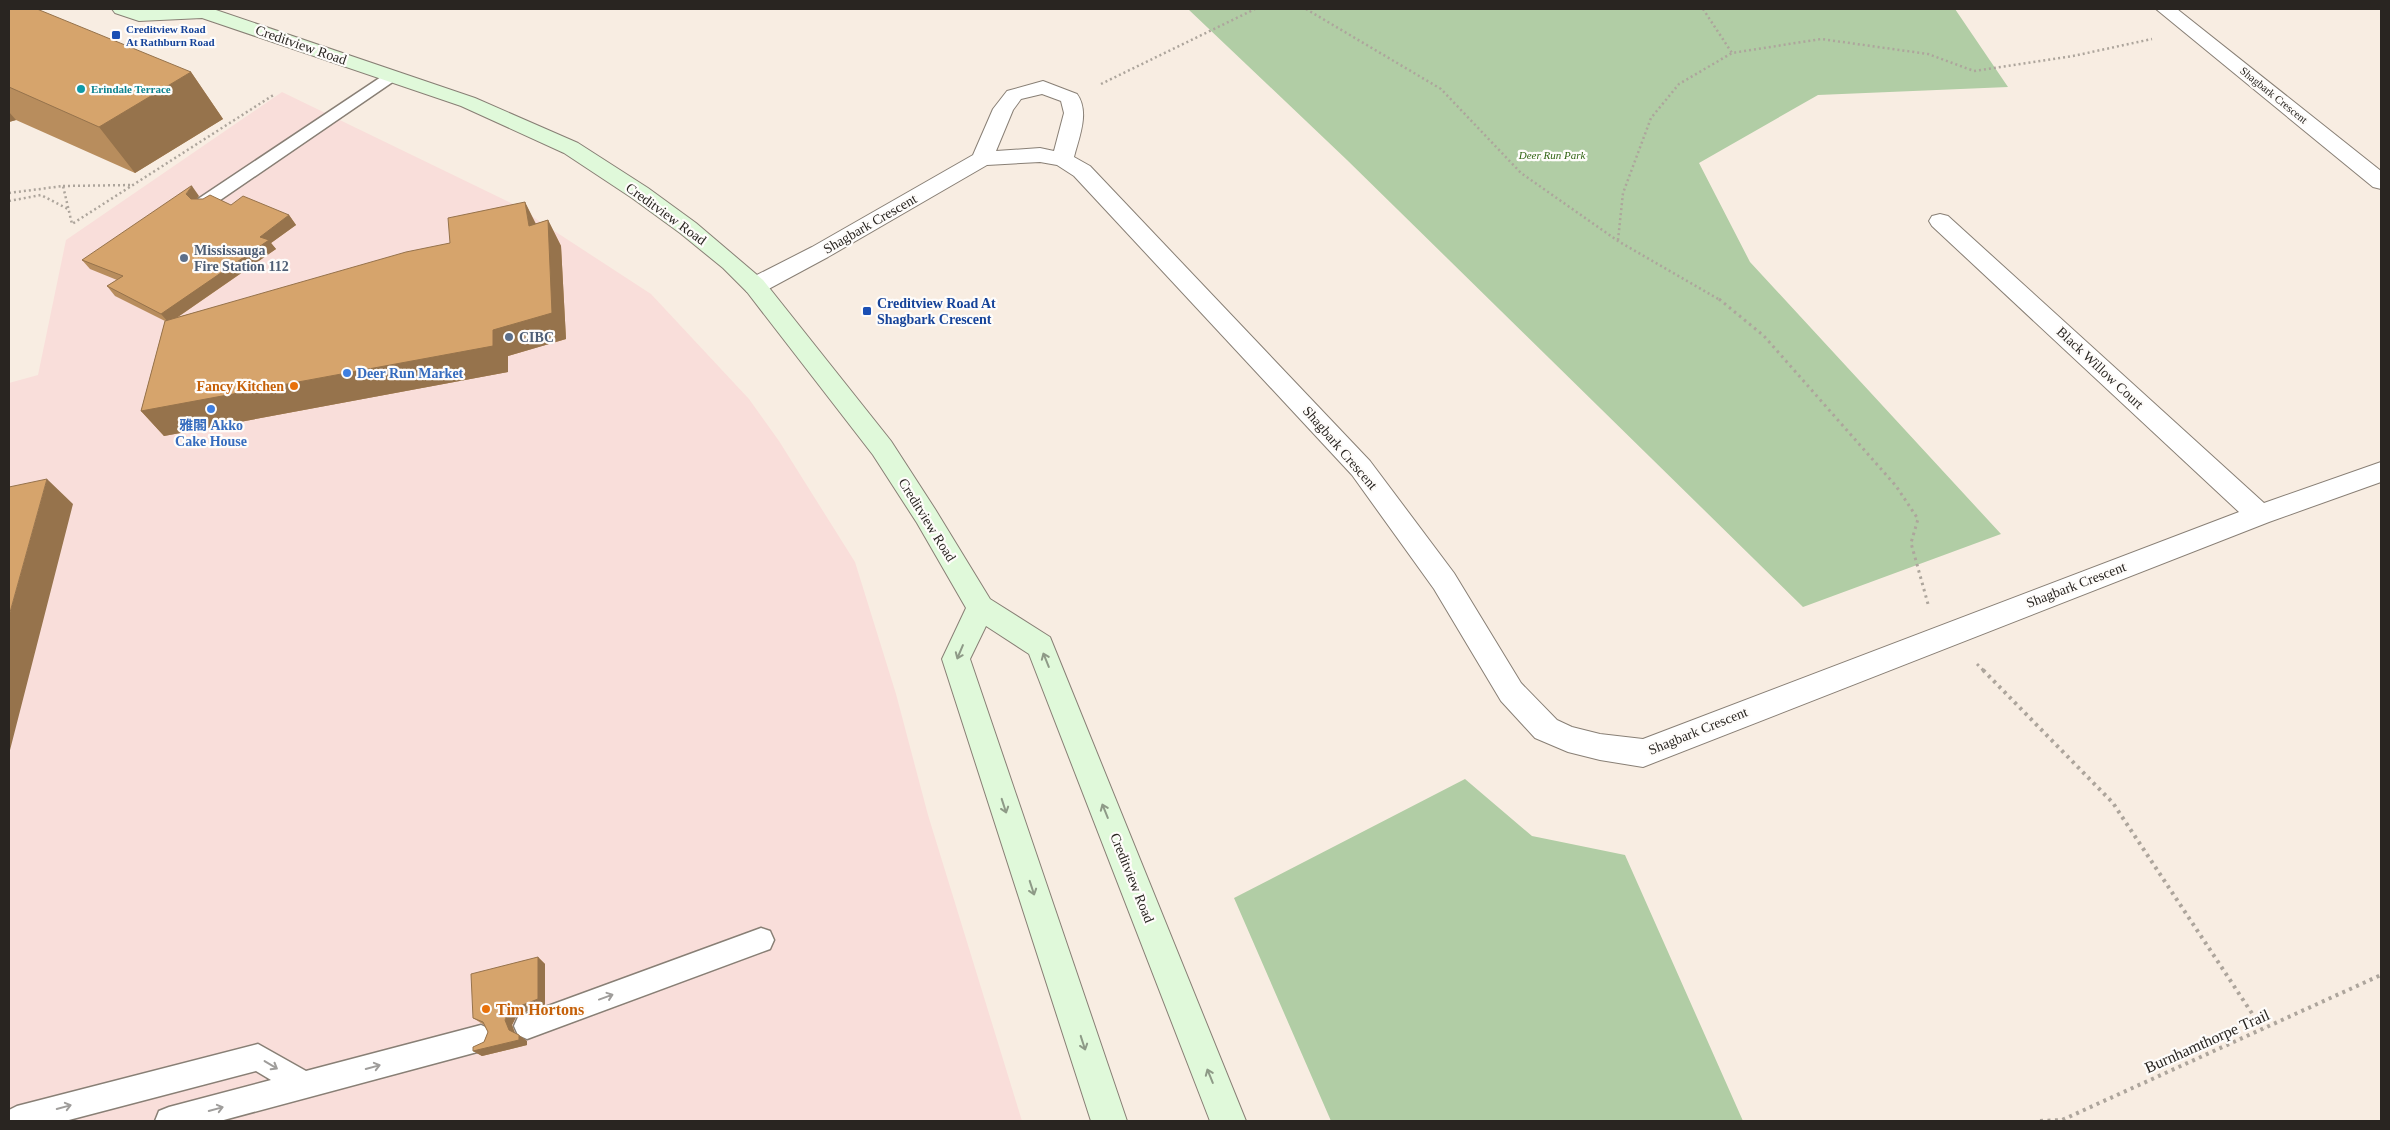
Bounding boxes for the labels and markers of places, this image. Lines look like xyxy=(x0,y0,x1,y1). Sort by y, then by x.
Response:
place label: Creditview Road At Rathburn Road xyxy=(126,23,215,48)
marker: Creditview Road At Rathburn Road xyxy=(110,29,122,41)
marker: Erindale Terrace xyxy=(75,83,87,95)
place label: Erindale Terrace xyxy=(91,83,171,95)
place label: Mississauga Fire Station 112 xyxy=(194,243,289,274)
marker: Mississauga Fire Station 112 xyxy=(178,252,190,264)
place label: Creditview Road At Shagbark Crescent xyxy=(877,296,996,327)
marker: Creditview Road At Shagbark Crescent xyxy=(861,305,873,317)
place label: CIBC xyxy=(519,330,554,345)
marker: CIBC xyxy=(503,331,515,343)
place label: Deer Run Market xyxy=(357,366,464,381)
marker: Deer Run Market xyxy=(341,367,353,379)
place label: Fancy Kitchen xyxy=(197,379,284,394)
marker: Fancy Kitchen xyxy=(288,380,300,392)
marker: 雅閣 Akko Cake House xyxy=(205,403,217,415)
place label: 雅閣 Akko Cake House xyxy=(175,418,247,449)
place label: Tim Hortons xyxy=(496,1001,584,1018)
marker: Tim Hortons xyxy=(480,1003,492,1015)

